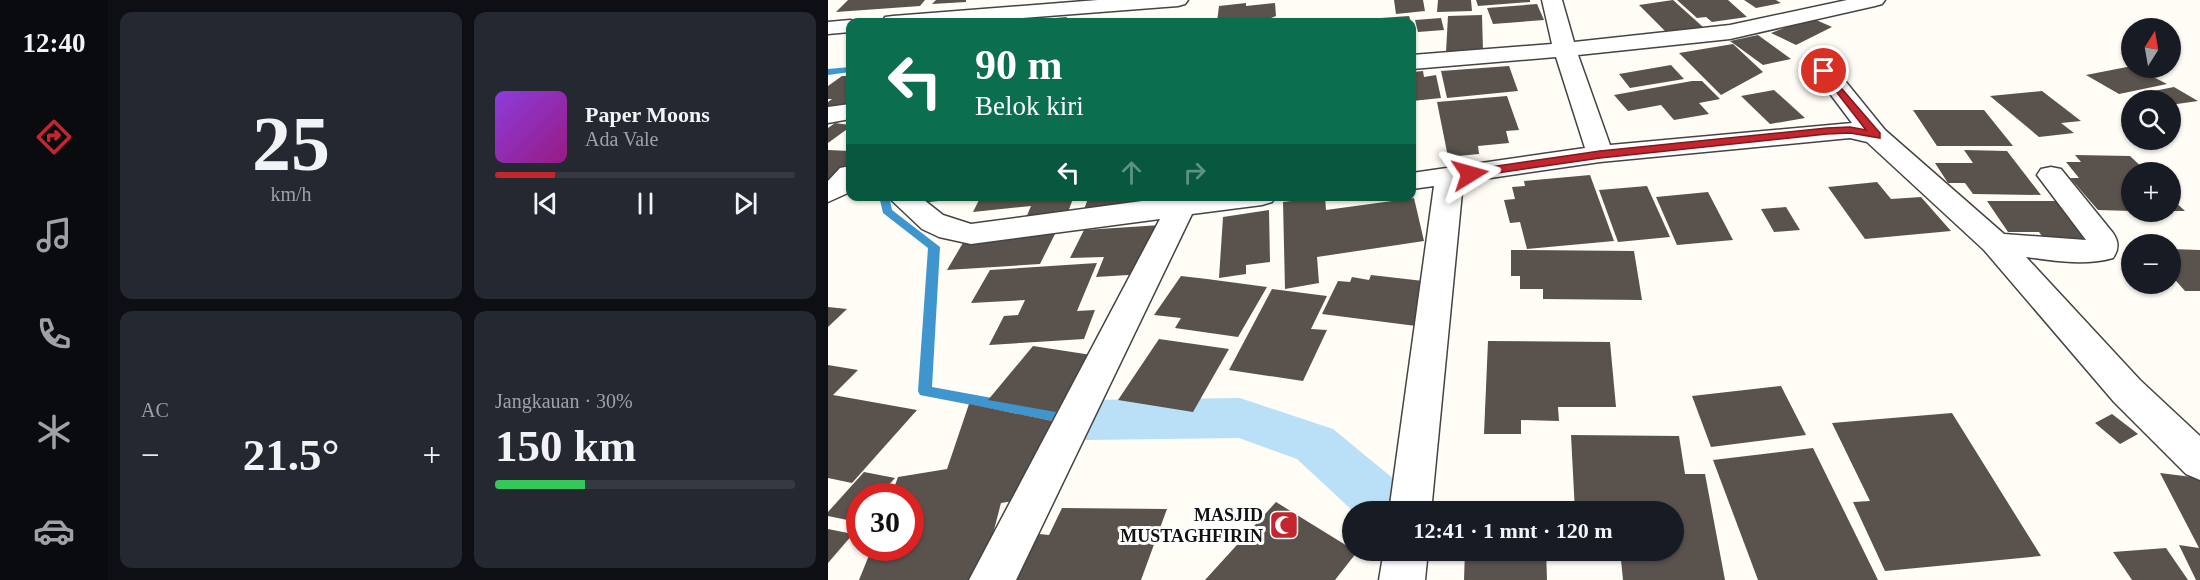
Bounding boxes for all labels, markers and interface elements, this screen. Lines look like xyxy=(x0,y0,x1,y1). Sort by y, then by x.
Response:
north arrow xyxy=(2121,18,2181,78)
map controls xyxy=(2121,18,2181,294)
text: 12:40 xyxy=(23,28,86,58)
icon: left xyxy=(876,42,954,120)
text: 90 m xyxy=(975,42,1063,88)
pin xyxy=(1798,45,1849,96)
icon: arrive xyxy=(1807,54,1840,87)
button: search xyxy=(2121,90,2181,150)
text: Belok kiri xyxy=(975,91,1084,121)
text: 25 xyxy=(252,100,330,187)
text: Paper Moons xyxy=(585,102,710,127)
icon: directions xyxy=(33,116,75,158)
text: Ada Vale xyxy=(585,128,659,150)
position arrow xyxy=(1438,142,1502,206)
icon: left xyxy=(1052,156,1085,189)
icon: ahead xyxy=(1115,156,1148,189)
icon: right xyxy=(1178,156,1211,189)
button: + xyxy=(2121,162,2181,222)
text: km/h xyxy=(270,183,312,205)
icon: previous xyxy=(529,187,562,220)
icon: pause xyxy=(629,187,662,220)
icon: next xyxy=(729,187,762,220)
icon: music xyxy=(33,214,75,256)
button: − xyxy=(2121,234,2181,294)
icon: phone xyxy=(33,313,75,355)
text: Jangkauan · 30% xyxy=(495,390,633,412)
text: AC xyxy=(141,399,169,421)
icon: climate xyxy=(33,411,75,453)
text: 150 km xyxy=(495,421,636,471)
text: 21.5° xyxy=(243,430,339,480)
text: − xyxy=(141,437,160,473)
text: + xyxy=(422,437,441,473)
speed limit sign: 30 xyxy=(846,483,924,561)
place label: MASJID MUSTAGHFIRIN xyxy=(1120,505,1263,546)
mosque icon: MASJID MUSTAGHFIRIN xyxy=(1268,509,1300,541)
icon: car xyxy=(33,510,75,552)
text: 12:41 · 1 mnt · 120 m xyxy=(1413,518,1613,543)

